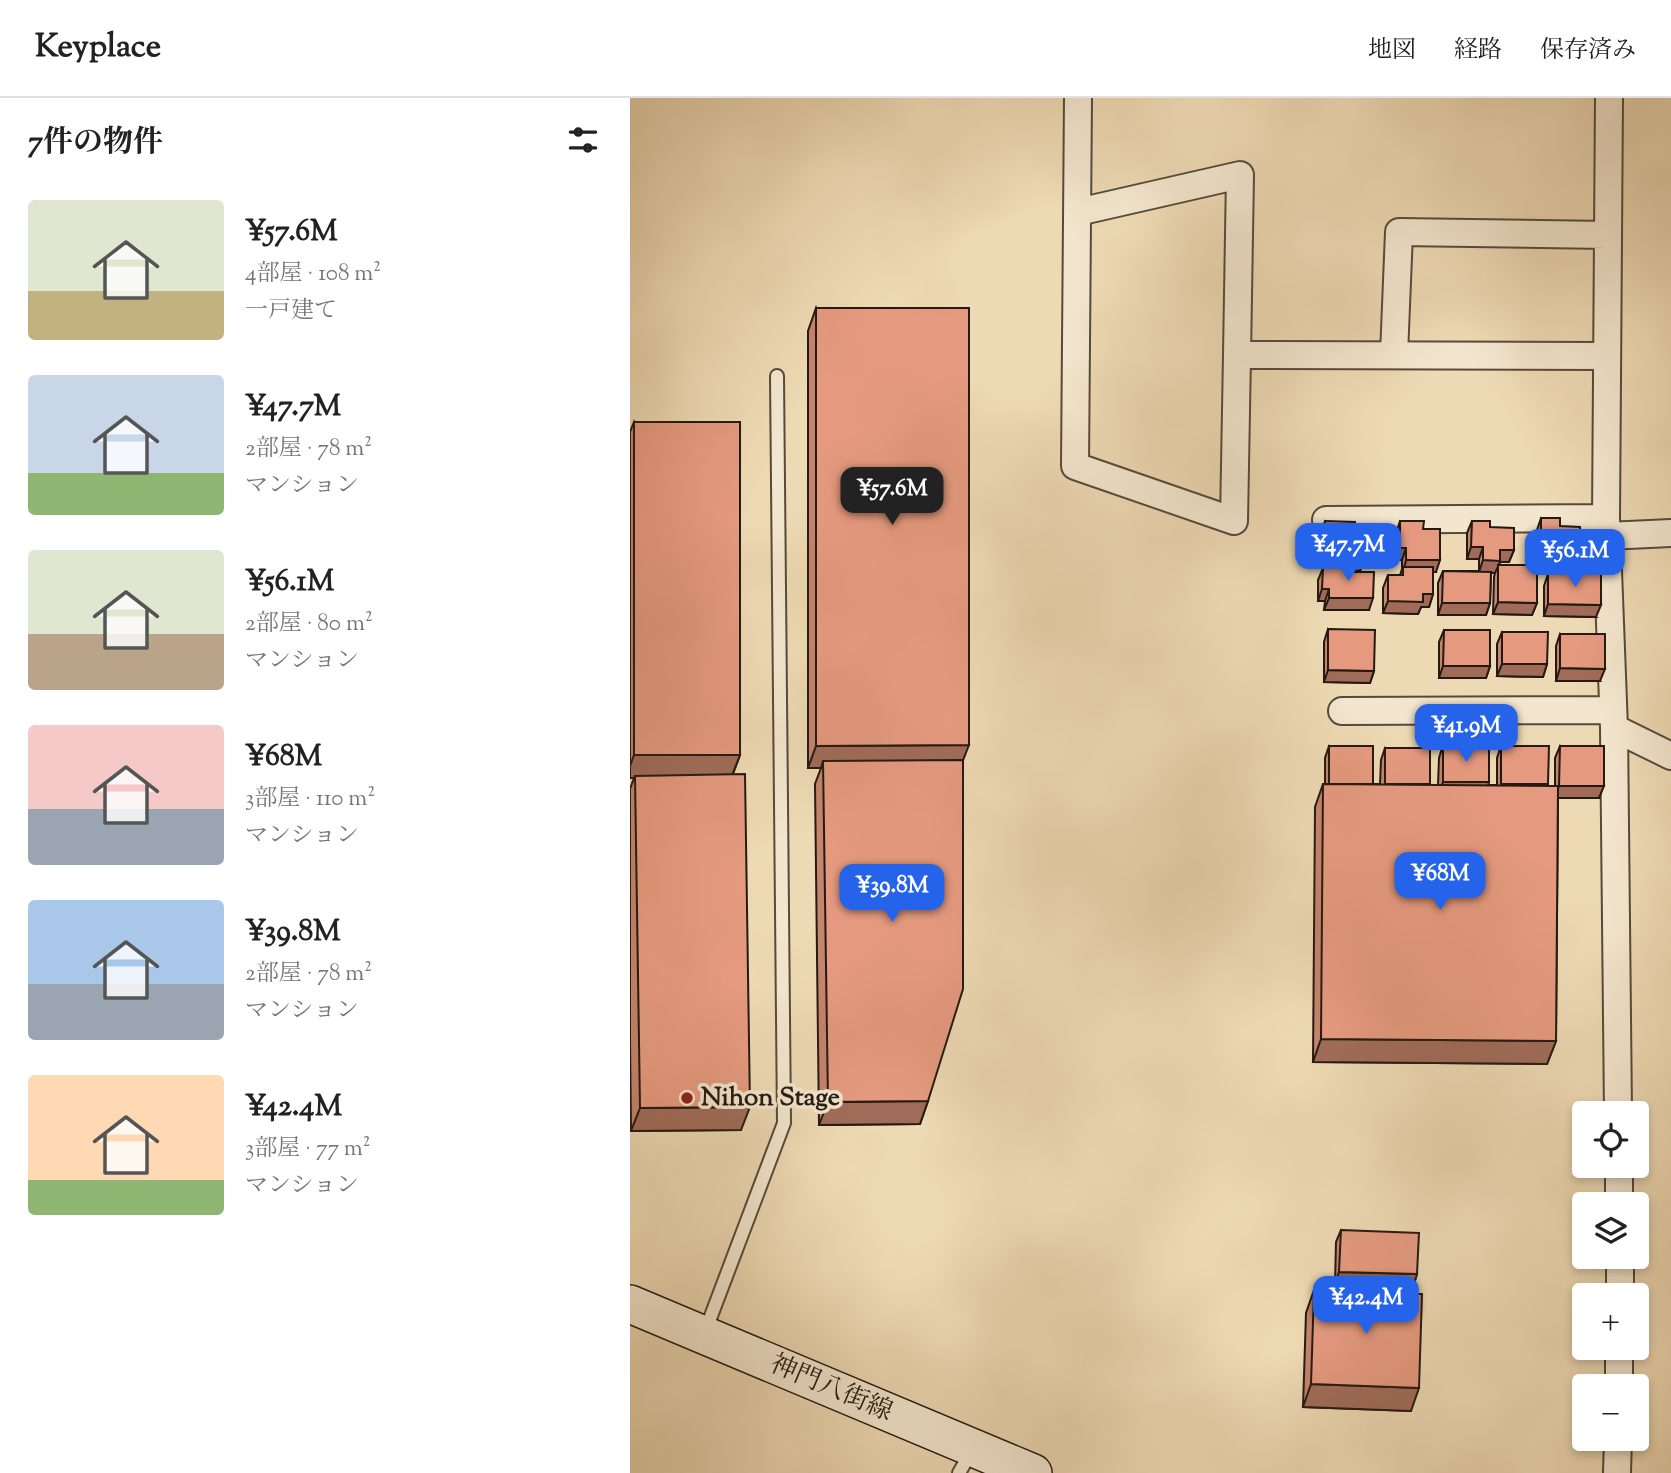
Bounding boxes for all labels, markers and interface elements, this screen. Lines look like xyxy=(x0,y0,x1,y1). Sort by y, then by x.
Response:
text: Keyplace xyxy=(35,24,161,72)
text: 地図 xyxy=(1368,34,1416,68)
text: 経路 xyxy=(1454,34,1502,68)
text: 保存済み xyxy=(1540,34,1636,68)
icon: filters xyxy=(564,121,602,159)
text: 7件の物件 xyxy=(28,122,163,165)
text: ¥57.6M xyxy=(245,211,338,254)
icon: home xyxy=(84,228,168,312)
text: 4部屋 · 108 m² xyxy=(245,258,381,291)
text: 一戸建て xyxy=(245,295,337,328)
text: ¥47.7M xyxy=(245,386,341,429)
icon: home xyxy=(84,403,168,487)
text: 2部屋 · 78 m² xyxy=(245,433,372,466)
pin: ¥57.6M xyxy=(835,468,949,527)
text: マンション xyxy=(245,470,359,503)
text: ¥57.6M xyxy=(856,473,928,506)
pin: ¥47.7M xyxy=(1291,524,1405,583)
text: ¥47.7M xyxy=(1311,529,1385,562)
pin: ¥56.1M xyxy=(1518,530,1632,589)
text: ¥56.1M xyxy=(1541,535,1609,568)
text: ¥56.1M xyxy=(245,561,334,604)
icon: home xyxy=(84,578,168,662)
text: 2部屋 · 80 m² xyxy=(245,608,373,641)
text: マンション xyxy=(245,645,359,678)
pin: ¥41.9M xyxy=(1409,704,1523,764)
text: ¥41.9M xyxy=(1431,710,1501,743)
text: ¥68M xyxy=(245,736,322,779)
icon: home xyxy=(84,753,168,837)
text: 3部屋 · 110 m² xyxy=(245,783,375,816)
text: マンション xyxy=(245,820,359,853)
pin: ¥68M xyxy=(1399,852,1481,912)
text: ¥68M xyxy=(1410,858,1470,891)
pin: ¥39.8M xyxy=(835,864,949,924)
text: ¥39.8M xyxy=(855,870,929,903)
text: ¥39.8M xyxy=(245,911,341,954)
icon: home xyxy=(84,928,168,1012)
text: 2部屋 · 78 m² xyxy=(245,958,372,991)
text: マンション xyxy=(245,995,359,1028)
place label: Nihon Stage xyxy=(701,1080,840,1117)
text: ¥42.4M xyxy=(245,1086,342,1129)
marker: Nihon Stage xyxy=(679,1090,695,1106)
map controls xyxy=(1572,1101,1649,1451)
button: locate xyxy=(1572,1101,1649,1178)
icon: home xyxy=(84,1103,168,1187)
text: 3部屋 · 77 m² xyxy=(245,1133,371,1166)
text: マンション xyxy=(245,1170,359,1203)
button: layers xyxy=(1572,1192,1649,1269)
pin: ¥42.4M xyxy=(1309,1276,1423,1336)
text: ¥42.4M xyxy=(1329,1282,1403,1315)
button: + xyxy=(1572,1283,1649,1360)
street label: 神門八街線 xyxy=(764,1347,898,1431)
button: − xyxy=(1572,1374,1649,1451)

